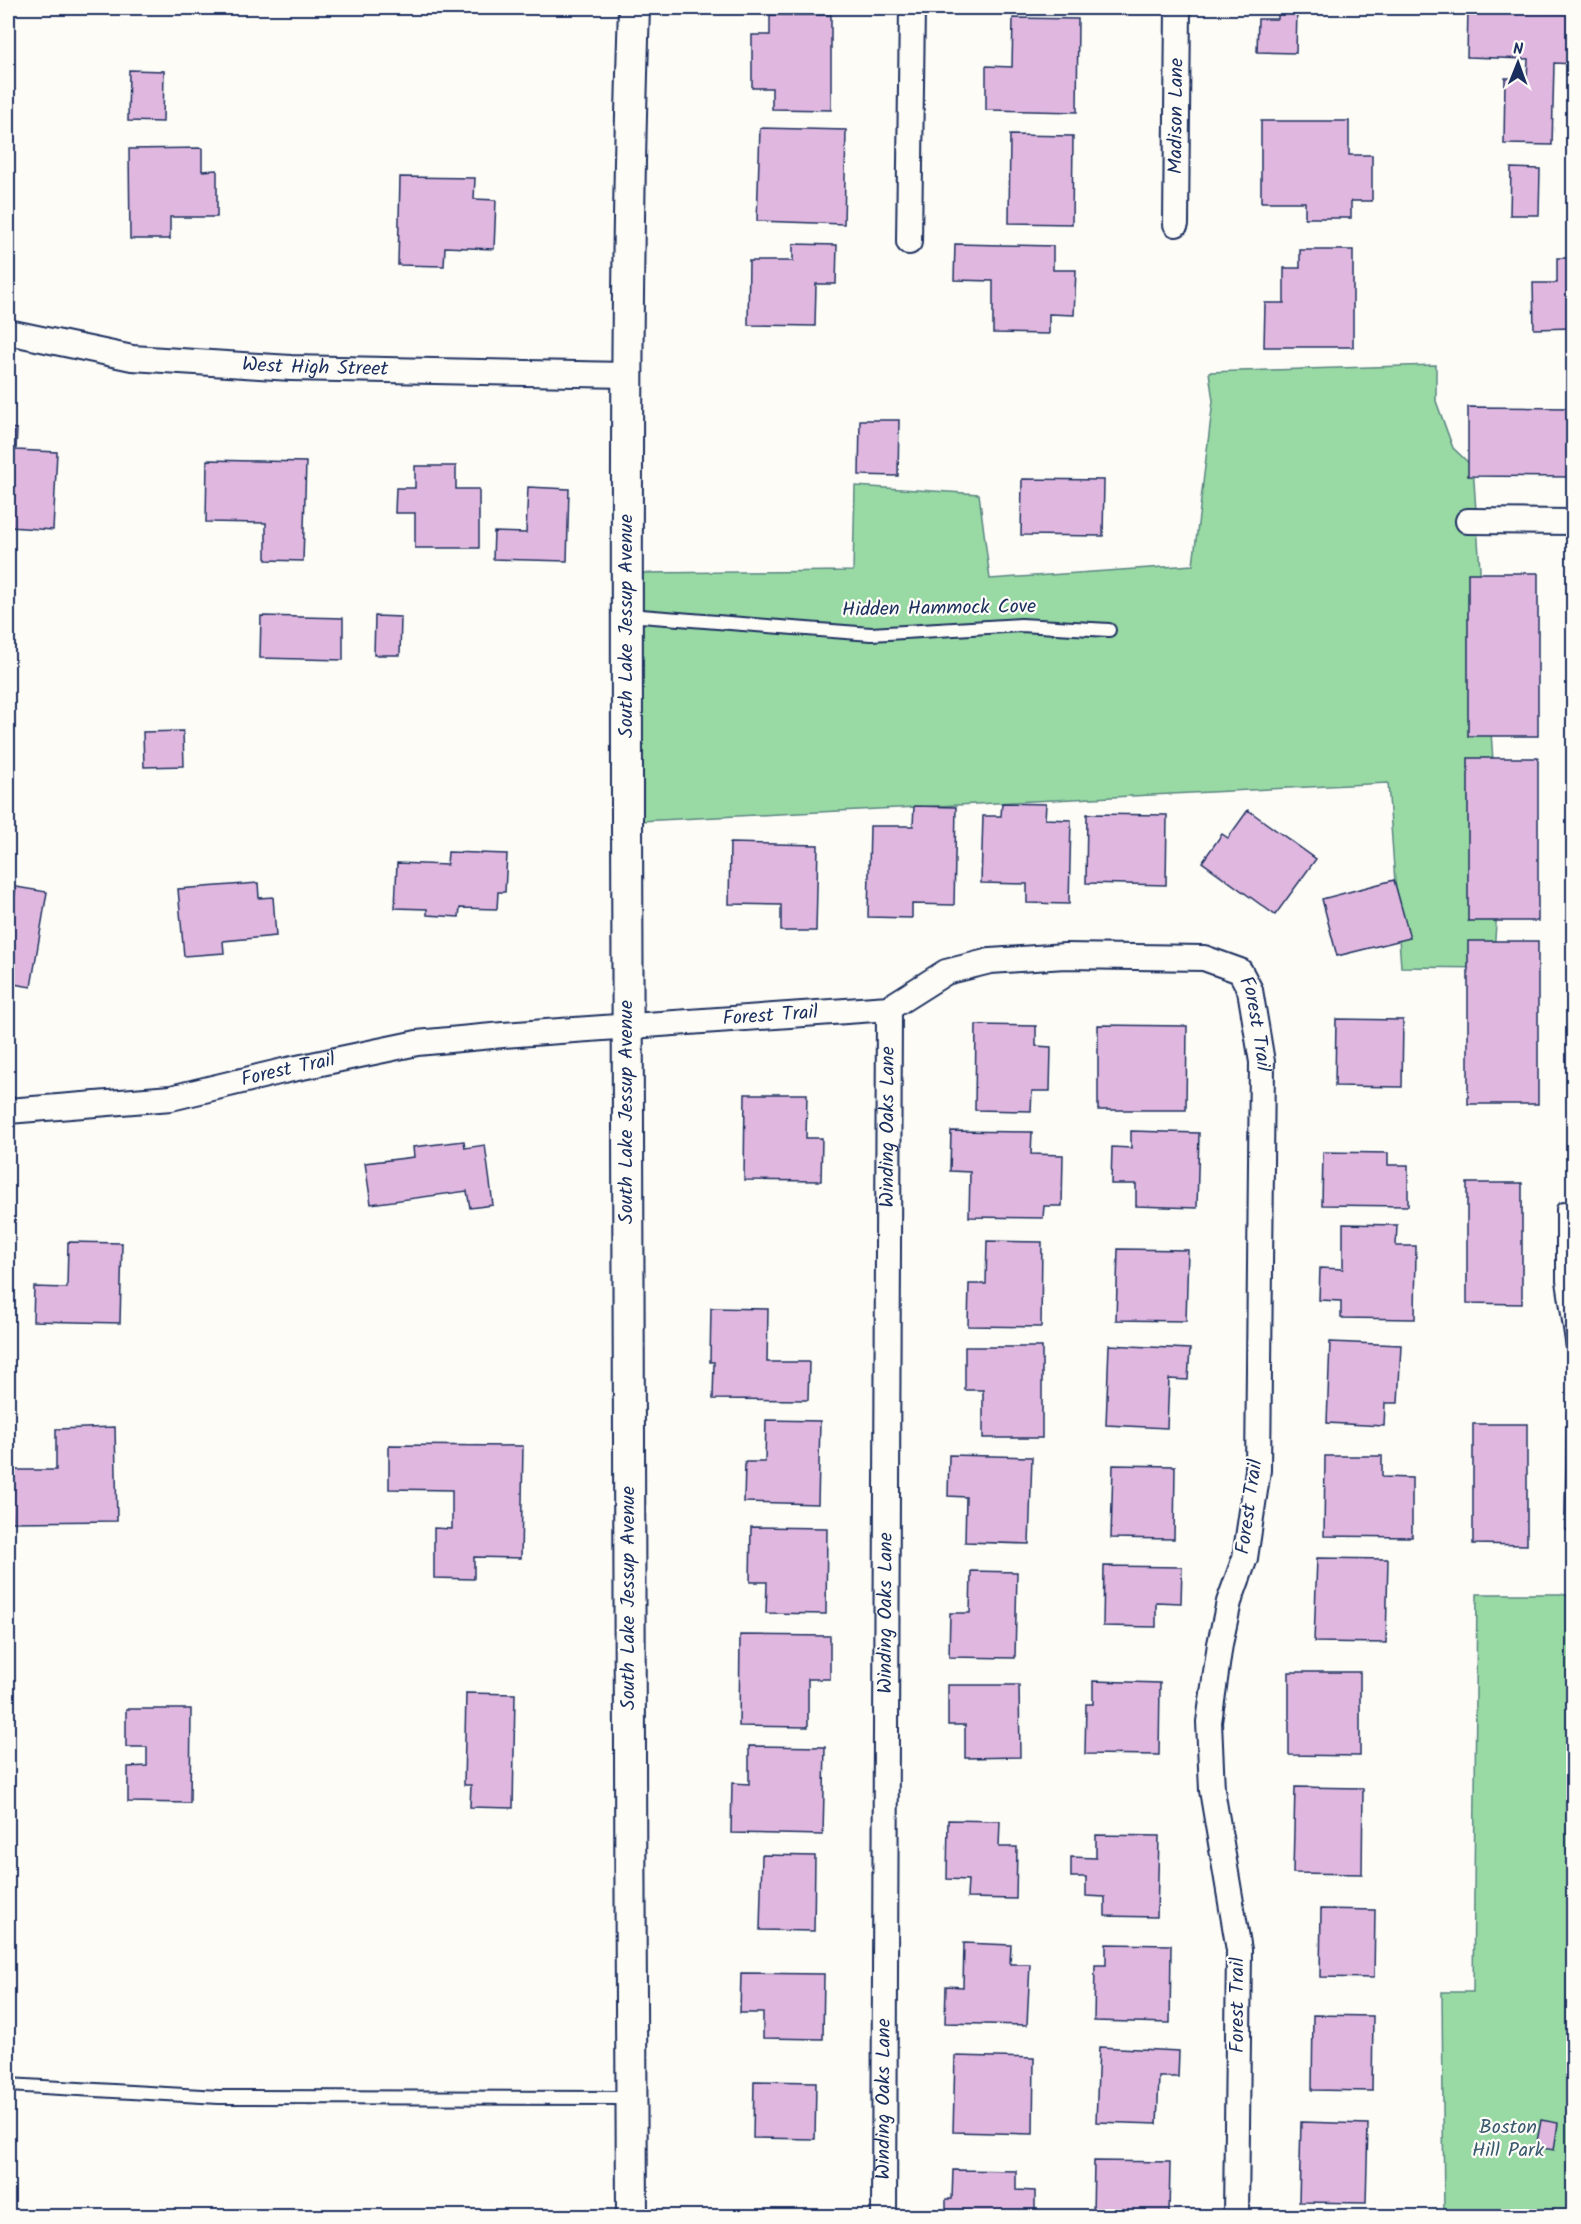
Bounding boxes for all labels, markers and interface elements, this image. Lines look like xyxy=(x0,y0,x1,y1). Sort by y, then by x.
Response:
north arrow xyxy=(1488,33,1548,93)
text: N xyxy=(1513,37,1524,62)
street label: Madison Lane xyxy=(1160,58,1194,174)
street label: West High Street xyxy=(241,349,389,386)
street label: South Lake Jessup Avenue xyxy=(611,514,643,738)
street label: Hidden Hammock Cove xyxy=(842,591,1036,627)
street label: Forest Trail xyxy=(1230,971,1278,1072)
street label: Forest Trail xyxy=(721,997,819,1036)
street label: South Lake Jessup Avenue xyxy=(611,1000,643,1224)
street label: Forest Trail xyxy=(238,1044,338,1097)
street label: Winding Oaks Lane xyxy=(872,1046,905,1208)
street label: Forest Trail xyxy=(1227,1457,1273,1557)
street label: South Lake Jessup Avenue xyxy=(613,1486,645,1710)
street label: Winding Oaks Lane xyxy=(870,1532,903,1694)
street label: Forest Trail xyxy=(1222,1957,1254,2053)
street label: Winding Oaks Lane xyxy=(868,2018,901,2180)
park label: Boston Hill Park xyxy=(1472,2112,1545,2167)

